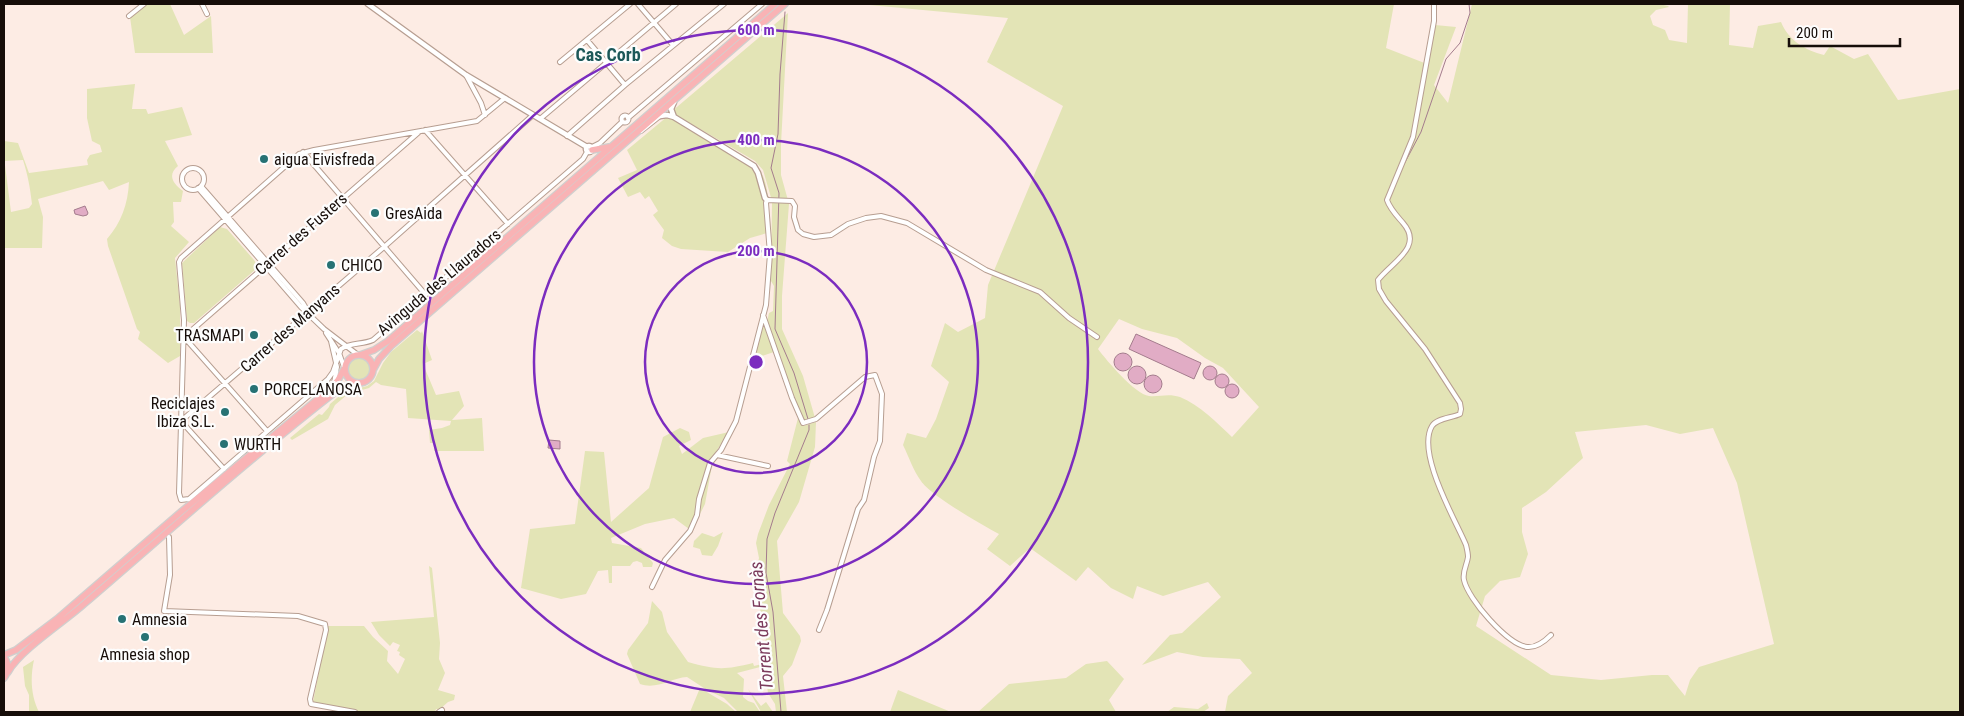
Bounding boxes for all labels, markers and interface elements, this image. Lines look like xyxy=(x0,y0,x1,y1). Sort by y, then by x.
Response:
scale bar xyxy=(1789,15,1900,47)
text: 600 m xyxy=(737,21,775,39)
text: 200 m xyxy=(1796,24,1833,42)
district label: Cas Corb xyxy=(575,44,641,65)
text: 400 m xyxy=(737,131,775,149)
place label: aigua Eivisfreda xyxy=(274,150,375,169)
marker: aigua Eivisfreda xyxy=(258,153,270,165)
street label: Carrer des Fusters xyxy=(251,189,351,279)
place label: GresAida xyxy=(385,204,442,223)
marker: GresAida xyxy=(369,207,381,219)
street label: Avinguda des Llauradors xyxy=(373,225,505,339)
text: 200 m xyxy=(737,242,775,260)
place label: CHICO xyxy=(341,256,383,275)
marker: CHICO xyxy=(325,259,337,271)
street label: Carrer des Manyans xyxy=(236,280,344,376)
place label: TRASMAPI xyxy=(175,326,244,345)
marker: TRASMAPI xyxy=(248,329,260,341)
centre of rings xyxy=(747,353,765,371)
place label: PORCELANOSA xyxy=(264,380,362,399)
marker: PORCELANOSA xyxy=(248,383,260,395)
place label: Reciclajes Ibiza S.L. xyxy=(151,394,215,431)
marker: Reciclajes Ibiza S.L. xyxy=(219,406,231,418)
place label: WURTH xyxy=(234,435,281,454)
marker: WURTH xyxy=(218,438,230,450)
water label: Torrent des Fornàs xyxy=(745,561,777,691)
place label: Amnesia xyxy=(132,610,187,629)
marker: Amnesia xyxy=(116,613,128,625)
marker: Amnesia shop xyxy=(139,631,151,643)
place label: Amnesia shop xyxy=(100,645,190,664)

